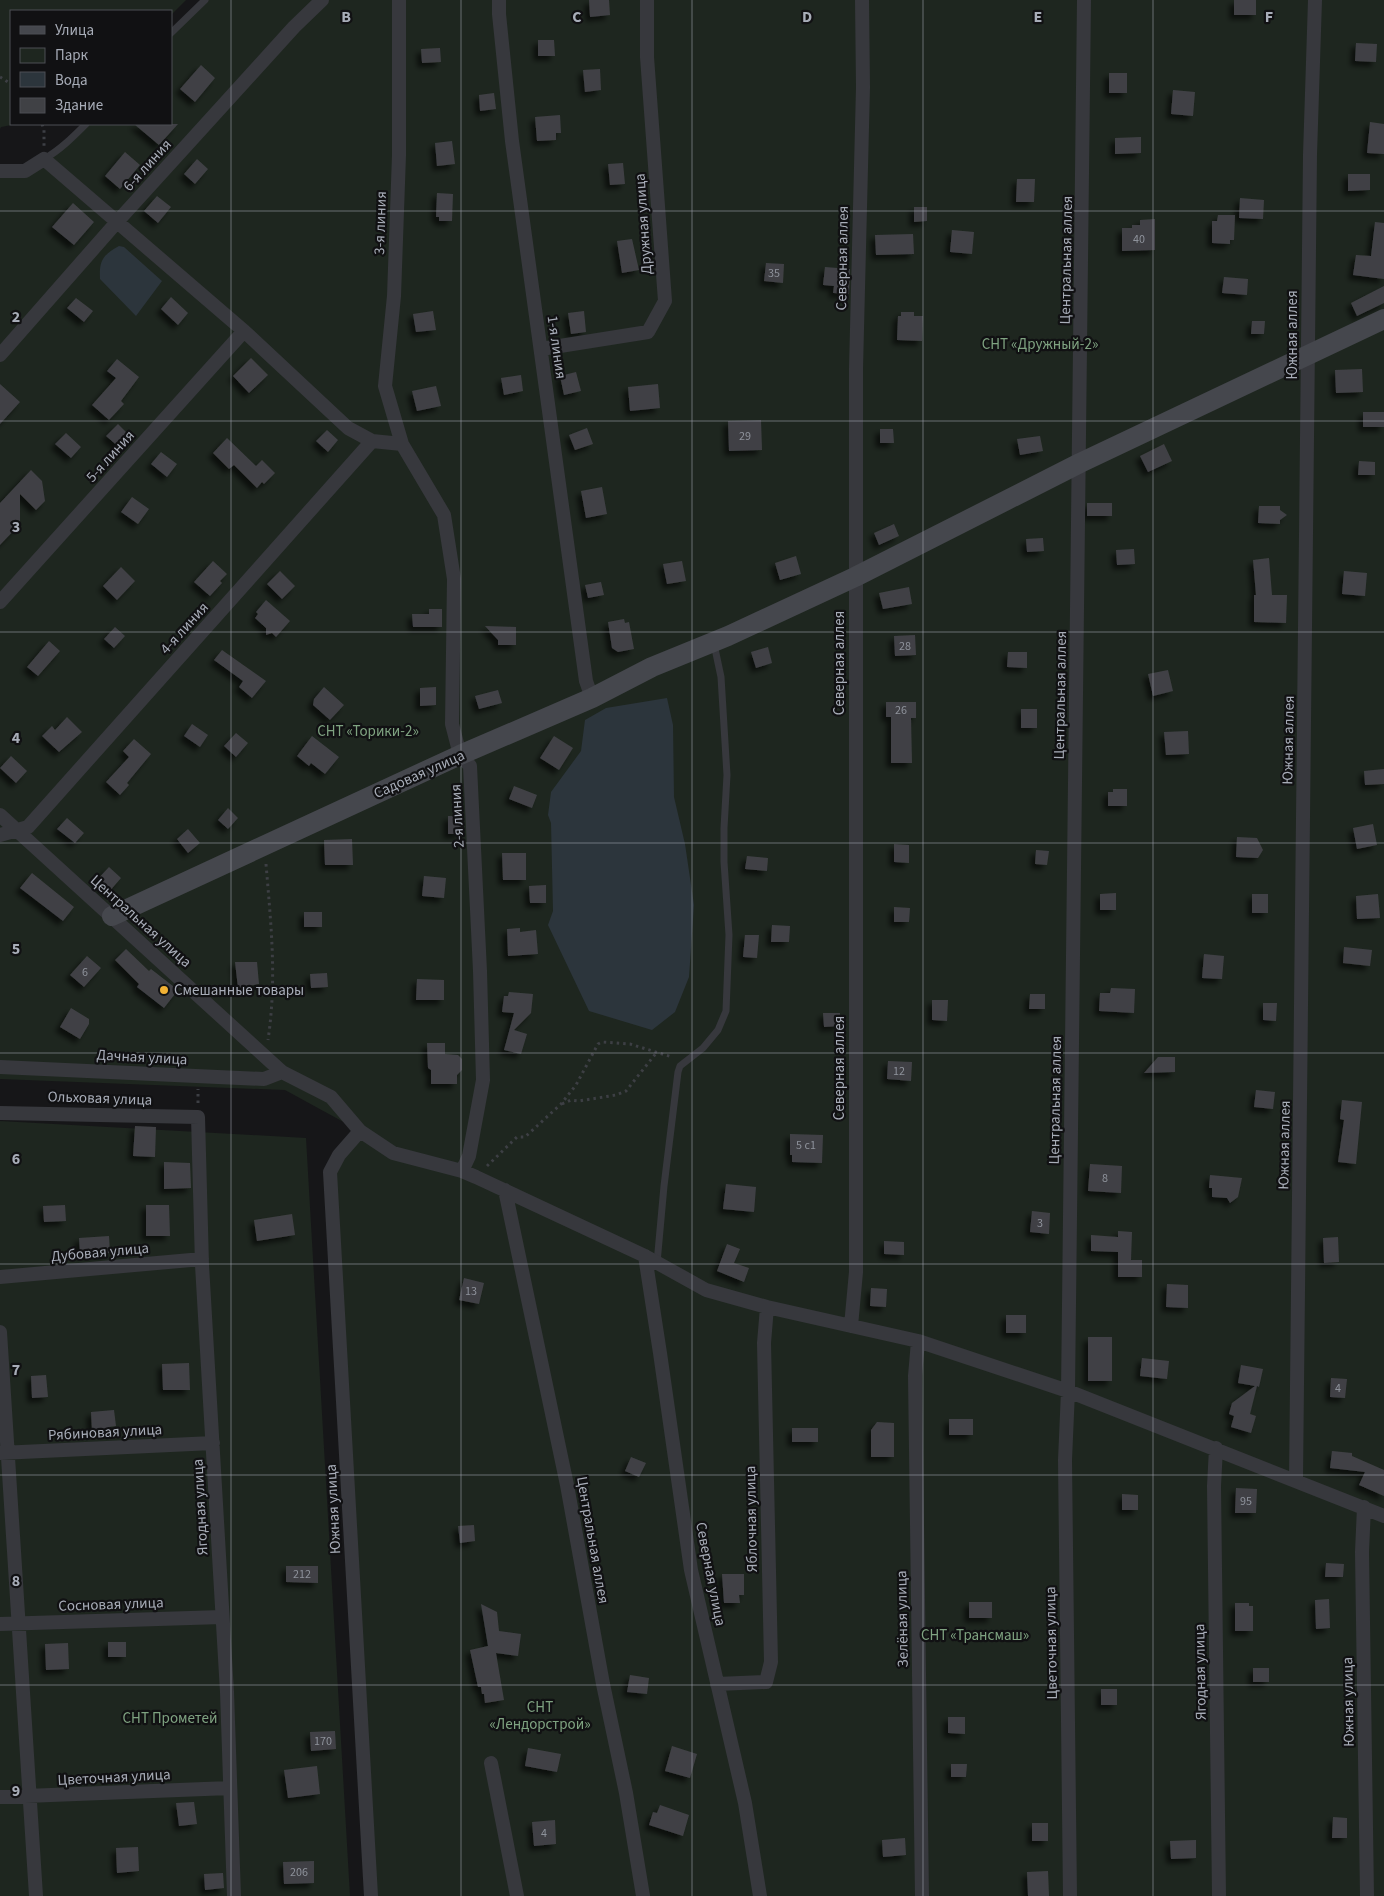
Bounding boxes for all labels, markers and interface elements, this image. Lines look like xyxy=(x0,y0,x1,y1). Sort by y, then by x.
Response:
text: B xyxy=(341,6,351,28)
text: C xyxy=(572,6,582,28)
text: D xyxy=(802,6,812,28)
text: E xyxy=(1034,6,1042,28)
text: F xyxy=(1265,6,1273,28)
legend xyxy=(10,10,172,125)
text: Улица xyxy=(55,20,94,41)
text: Парк xyxy=(55,45,89,66)
text: Вода xyxy=(55,70,88,91)
text: Здание xyxy=(55,95,103,116)
street label: 6-я линия xyxy=(118,135,177,196)
street label: Дружная улица xyxy=(629,173,658,275)
street label: 3-я линия xyxy=(369,191,392,255)
street label: Центральная аллея xyxy=(1055,195,1078,325)
street label: Северная аллея xyxy=(831,205,854,311)
house number: 40 xyxy=(1133,231,1145,248)
house number: 35 xyxy=(768,265,780,282)
street label: Южная аллея xyxy=(1282,290,1303,380)
text: 2 xyxy=(12,306,20,328)
street label: 1-я линия xyxy=(542,314,571,380)
park label: СНТ «Дружный-2» xyxy=(982,334,1098,355)
street label: 5-я линия xyxy=(81,426,140,487)
house number: 29 xyxy=(739,428,751,445)
text: 3 xyxy=(12,516,20,538)
street label: 4-я линия xyxy=(155,598,214,659)
street label: Северная аллея xyxy=(829,611,850,715)
street label: Центральная аллея xyxy=(1049,630,1072,760)
house number: 28 xyxy=(899,638,911,655)
street label: Южная аллея xyxy=(1277,695,1300,785)
house number: 26 xyxy=(895,702,907,719)
park label: СНТ «Торики-2» xyxy=(317,721,419,742)
text: 4 xyxy=(12,727,21,749)
street label: Садовая улица xyxy=(370,745,468,804)
street label: 2-я линия xyxy=(445,784,470,848)
street label: Центральная улица xyxy=(85,870,196,973)
text: 5 xyxy=(12,938,20,960)
house number: 6 xyxy=(82,964,88,981)
place label: Смешанные товары xyxy=(174,980,304,1001)
marker: Смешанные товары xyxy=(158,984,170,996)
street label: Северная аллея xyxy=(829,1016,850,1120)
street label: Центральная аллея xyxy=(1044,1035,1067,1165)
street label: Дачная улица xyxy=(96,1045,188,1070)
house number: 12 xyxy=(893,1063,905,1080)
street label: Ольховая улица xyxy=(47,1086,153,1111)
street label: Южная аллея xyxy=(1273,1100,1296,1190)
house number: 5 с1 xyxy=(796,1137,816,1154)
text: 6 xyxy=(12,1148,20,1170)
house number: 8 xyxy=(1102,1170,1108,1187)
house number: 3 xyxy=(1037,1215,1043,1232)
street label: Дубовая улица xyxy=(50,1238,150,1267)
house number: 13 xyxy=(465,1283,477,1300)
text: 7 xyxy=(12,1359,20,1381)
house number: 4 xyxy=(1335,1380,1341,1397)
street label: Рябиновая улица xyxy=(47,1419,163,1446)
street label: Ягодная улица xyxy=(187,1458,214,1556)
street label: Южная улица xyxy=(321,1464,346,1554)
street label: Яблочная улица xyxy=(740,1466,763,1572)
street label: Центральная аллея xyxy=(571,1475,614,1605)
house number: 95 xyxy=(1240,1493,1252,1510)
street label: Северная улица xyxy=(690,1520,731,1628)
house number: 212 xyxy=(293,1566,311,1583)
text: 8 xyxy=(12,1570,20,1592)
street label: Зелёная улица xyxy=(891,1570,914,1668)
street label: Цветочная улица xyxy=(1040,1586,1063,1700)
street label: Сосновая улица xyxy=(58,1592,164,1617)
street label: Ягодная улица xyxy=(1189,1624,1212,1720)
park label: СНТ «Трансмаш» xyxy=(921,1625,1029,1646)
street label: Южная улица xyxy=(1337,1657,1360,1747)
park label: СНТ «Лендорстрой» xyxy=(489,1697,591,1735)
park label: СНТ Прометей xyxy=(123,1708,217,1729)
house number: 170 xyxy=(314,1733,332,1750)
street label: Цветочная улица xyxy=(57,1764,171,1791)
text: 9 xyxy=(12,1780,20,1802)
house number: 4 xyxy=(541,1825,547,1842)
house number: 206 xyxy=(290,1864,308,1881)

